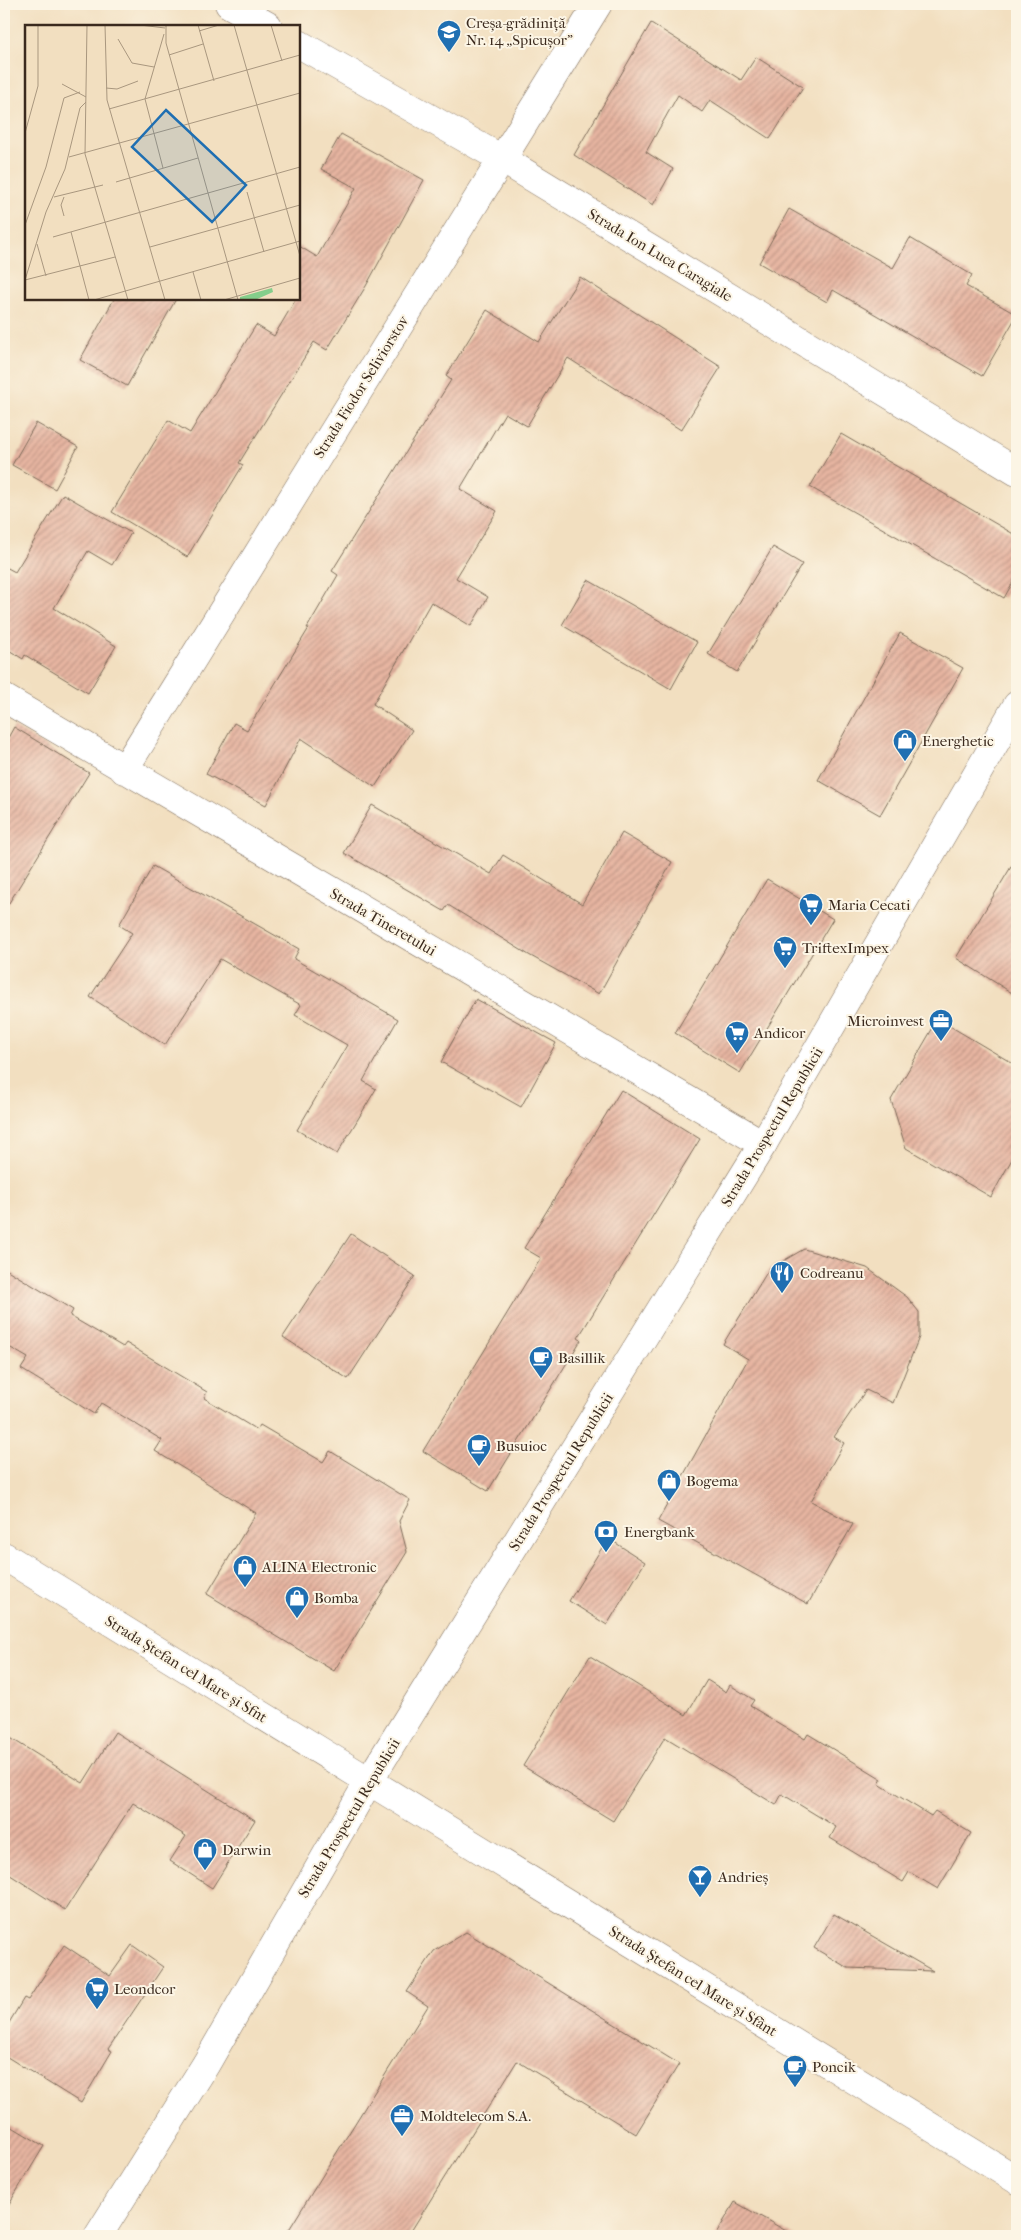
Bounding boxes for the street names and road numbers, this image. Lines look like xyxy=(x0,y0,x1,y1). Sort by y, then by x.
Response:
street label: Strada Ion Luca Caragiale xyxy=(585,205,736,306)
street label: Strada Fiodor Seliviorstov xyxy=(310,312,413,462)
street label: Strada Tineretului xyxy=(327,884,440,960)
street label: Strada Prospectul Republicii xyxy=(717,1044,827,1210)
street label: Strada Prospectul Republicii xyxy=(505,1389,617,1554)
street label: Strada Ștefan cel Mare și Sfnt xyxy=(102,1612,271,1727)
street label: Strada Prospectul Republicii xyxy=(294,1735,404,1901)
street label: Strada Ștefan cel Mare și Sfânt xyxy=(606,1922,781,2041)

